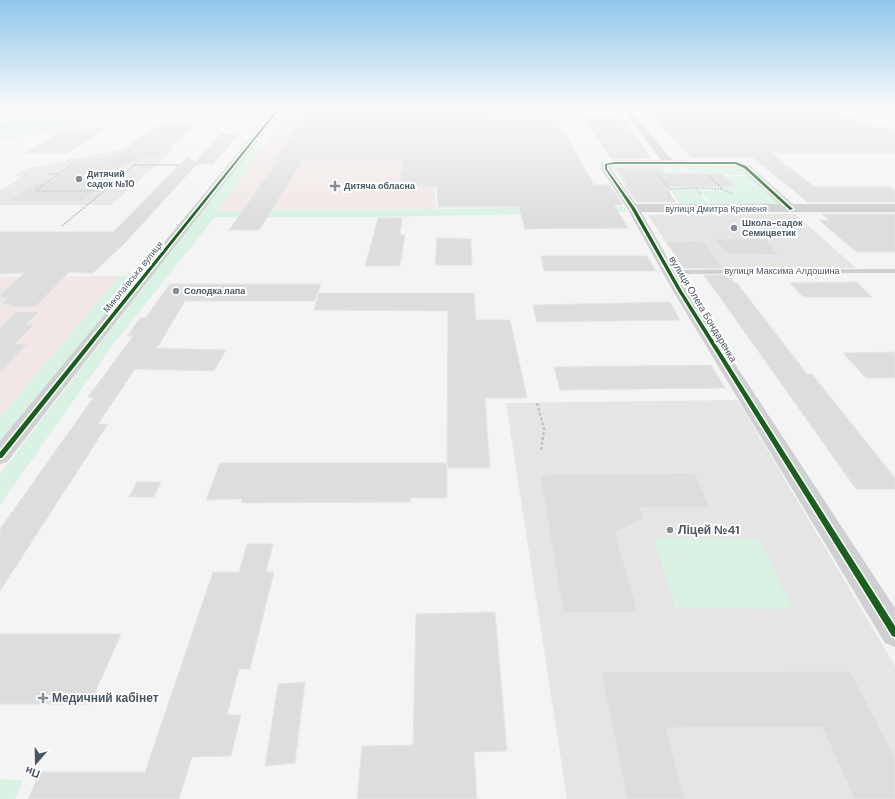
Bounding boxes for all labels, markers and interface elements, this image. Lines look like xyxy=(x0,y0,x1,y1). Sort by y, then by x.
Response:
place label: Дитячий садок №10 xyxy=(87,168,135,190)
marker: Дитячий садок №10 xyxy=(74,174,84,184)
marker: Дитяча обласна xyxy=(329,180,341,192)
place label: Дитяча обласна xyxy=(344,180,416,192)
street label: вулиця Дмитра Кременя xyxy=(665,203,767,215)
place label: Школа-садок Семицветик xyxy=(742,217,803,239)
marker: Школа-садок Семицветик xyxy=(729,223,739,233)
street label: Миколаївська вулиця xyxy=(100,239,166,315)
street label: вулиця Олега Бондаренка xyxy=(666,254,740,365)
street label: вулиця Максима Алдошина xyxy=(724,265,840,277)
place label: Солодка лапа xyxy=(184,285,246,297)
marker: Солодка лапа xyxy=(171,286,181,296)
place label: Ліцей №41 xyxy=(678,522,740,538)
marker: Ліцей №41 xyxy=(665,525,675,535)
place label: Медичний кабінет xyxy=(52,690,159,706)
marker: Медичний кабінет xyxy=(37,692,49,704)
north arrow xyxy=(16,743,56,783)
text: Пн xyxy=(23,763,42,781)

